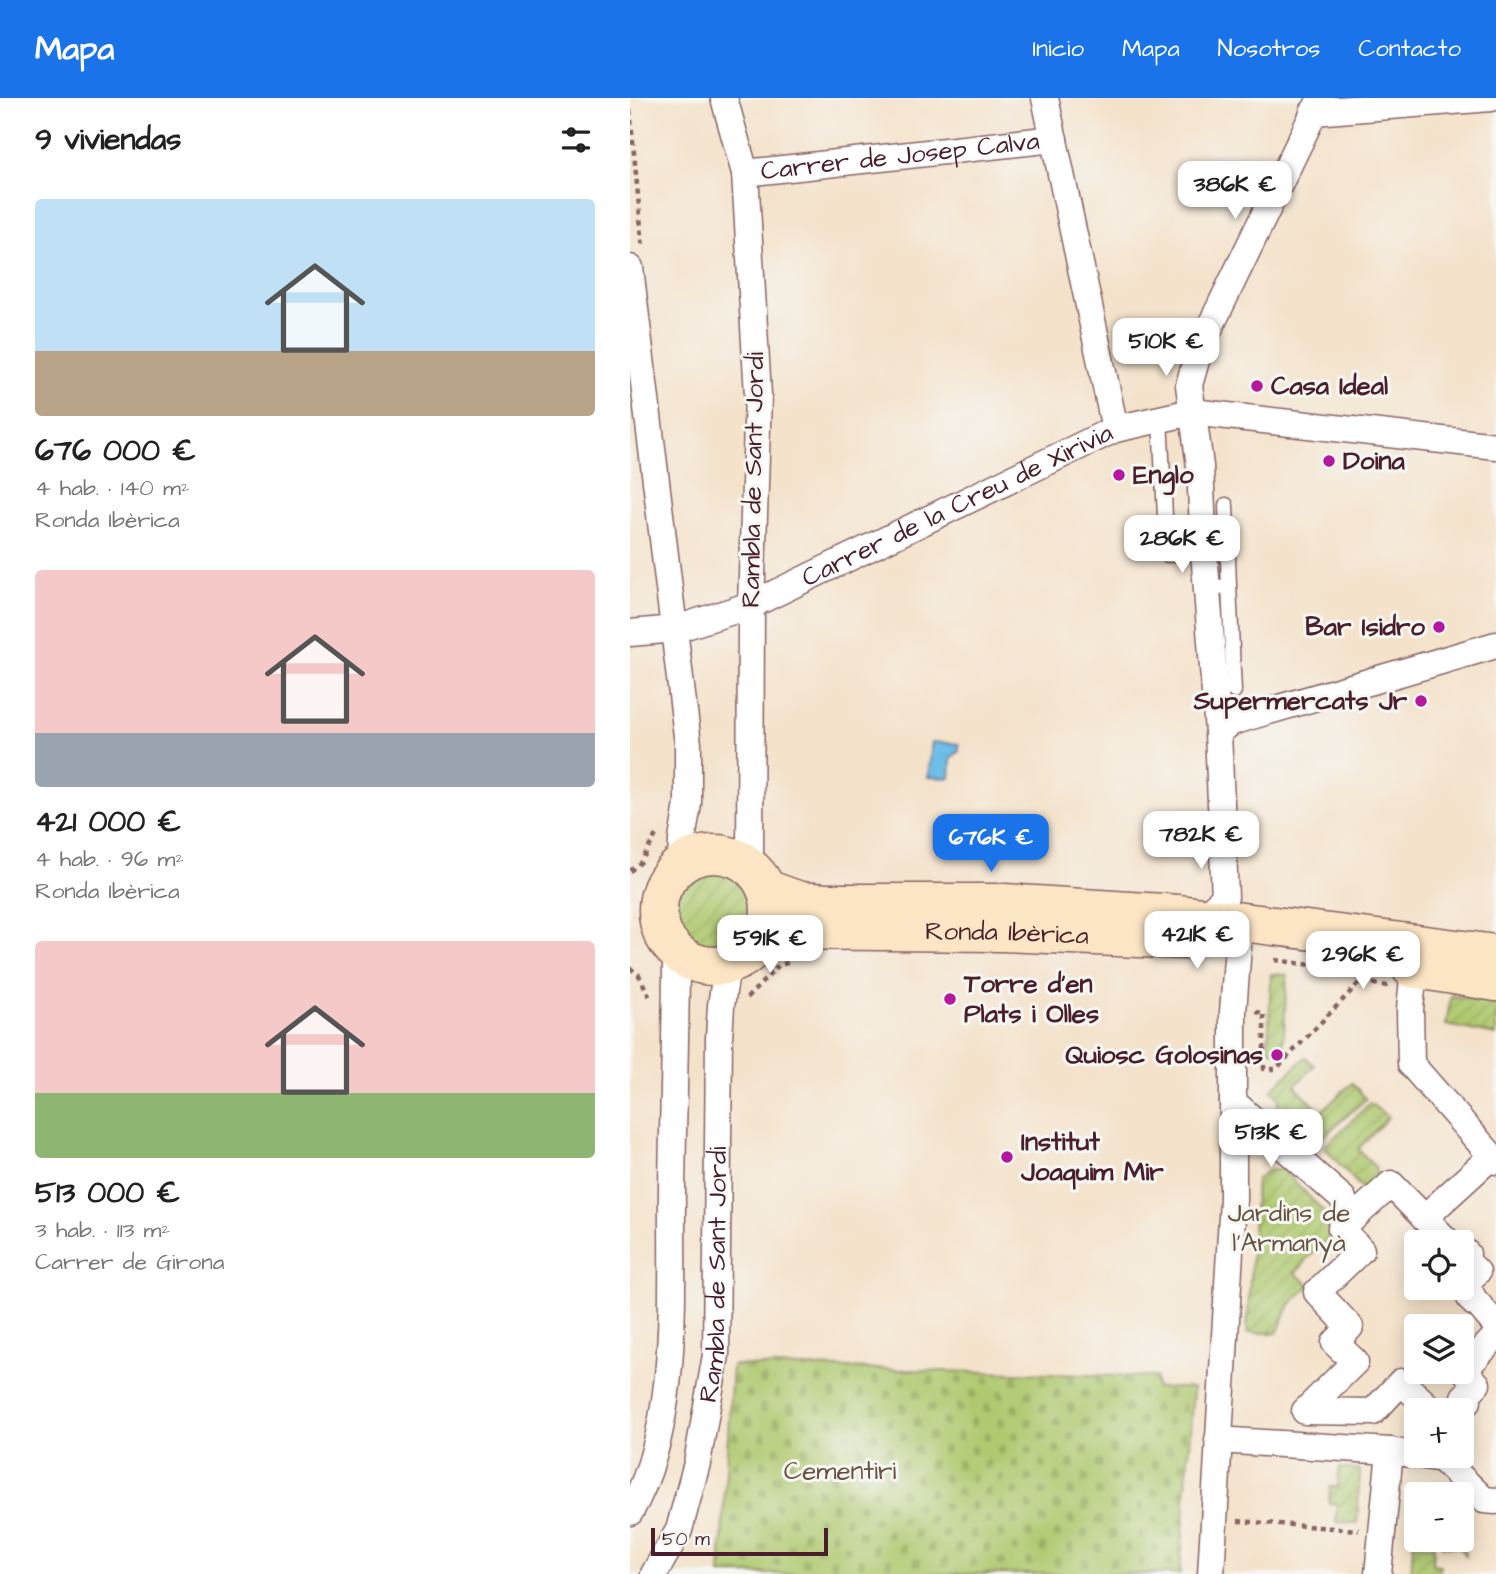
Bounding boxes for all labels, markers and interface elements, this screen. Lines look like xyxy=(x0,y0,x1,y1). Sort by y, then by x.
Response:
text: Mapa xyxy=(35,26,114,72)
text: Inicio xyxy=(1032,32,1084,66)
text: Mapa xyxy=(1122,32,1180,66)
text: Nosotros xyxy=(1218,32,1320,66)
text: Contacto xyxy=(1358,32,1461,66)
text: 9 viviendas xyxy=(35,119,181,161)
icon: filters xyxy=(557,121,595,159)
street label: Carrer de Josep Calva xyxy=(759,123,1041,189)
pin: 386K € xyxy=(1178,162,1292,221)
text: 386K € xyxy=(1194,168,1276,200)
icon: home xyxy=(252,245,378,371)
pin: 510K € xyxy=(1109,318,1223,378)
text: 510K € xyxy=(1128,325,1204,357)
street label: Rambla de Sant Jordi xyxy=(733,352,773,608)
place label: Casa Ideal xyxy=(1271,368,1388,404)
marker: Casa Ideal xyxy=(1249,378,1265,394)
street label: Carrer de la Creu de Xirivia xyxy=(796,415,1119,596)
text: 676 000 € xyxy=(35,430,196,472)
place label: Doina xyxy=(1343,443,1405,479)
marker: Doina xyxy=(1321,453,1337,469)
place label: Englo xyxy=(1133,457,1194,496)
marker: Englo xyxy=(1111,467,1127,483)
text: 4 hab. · 140 m² xyxy=(35,472,190,504)
text: Ronda Ibèrica xyxy=(35,504,180,536)
pin: 286K € xyxy=(1125,516,1239,575)
text: 286K € xyxy=(1140,522,1224,554)
place label: Bar Isidro xyxy=(1305,609,1425,645)
icon: home xyxy=(252,616,378,742)
marker: Bar Isidro xyxy=(1431,619,1447,635)
place label: Supermercats Jr xyxy=(1193,683,1408,719)
marker: Supermercats Jr xyxy=(1413,693,1429,709)
text: 421 000 € xyxy=(35,801,181,843)
pin: 782K € xyxy=(1144,812,1258,871)
pin: 676K € xyxy=(934,814,1048,874)
text: 782K € xyxy=(1159,818,1243,850)
text: 676K € xyxy=(949,821,1033,853)
text: 4 hab. · 96 m² xyxy=(35,843,184,875)
text: Ronda Ibèrica xyxy=(35,875,180,907)
pin: 421K € xyxy=(1140,912,1254,971)
street label: Ronda Ibèrica xyxy=(925,913,1090,954)
pin: 591K € xyxy=(713,916,827,975)
text: 421K € xyxy=(1160,918,1234,950)
text: 591K € xyxy=(733,922,807,954)
pin: 296K € xyxy=(1306,932,1420,991)
text: 296K € xyxy=(1322,938,1404,970)
place label: Torre d'en Plats i Olles xyxy=(963,966,1099,1032)
icon: home xyxy=(252,987,378,1113)
marker: Torre d'en Plats i Olles xyxy=(942,991,958,1007)
place label: Quiosc Golosinas xyxy=(1065,1037,1263,1073)
marker: Quiosc Golosinas xyxy=(1269,1047,1285,1063)
pin: 513K € xyxy=(1214,1110,1328,1169)
text: 513K € xyxy=(1235,1116,1307,1148)
place label: Institut Joaquim Mir xyxy=(1020,1124,1164,1190)
street label: Rambla de Sant Jordi xyxy=(690,1146,736,1405)
marker: Institut Joaquim Mir xyxy=(999,1149,1015,1165)
text: 513 000 € xyxy=(35,1172,180,1214)
park label: Jardins de l'Armanyà xyxy=(1228,1195,1350,1263)
text: 3 hab. · 113 m² xyxy=(35,1214,170,1246)
map controls xyxy=(1404,1230,1474,1552)
button: locate xyxy=(1404,1230,1474,1300)
text: Carrer de Girona xyxy=(35,1246,224,1278)
button: layers xyxy=(1404,1314,1474,1384)
button: + xyxy=(1404,1398,1474,1468)
park label: Cementiri xyxy=(784,1453,896,1489)
button: − xyxy=(1404,1482,1474,1552)
scale bar xyxy=(651,1525,828,1557)
text: 50 m xyxy=(662,1526,710,1553)

